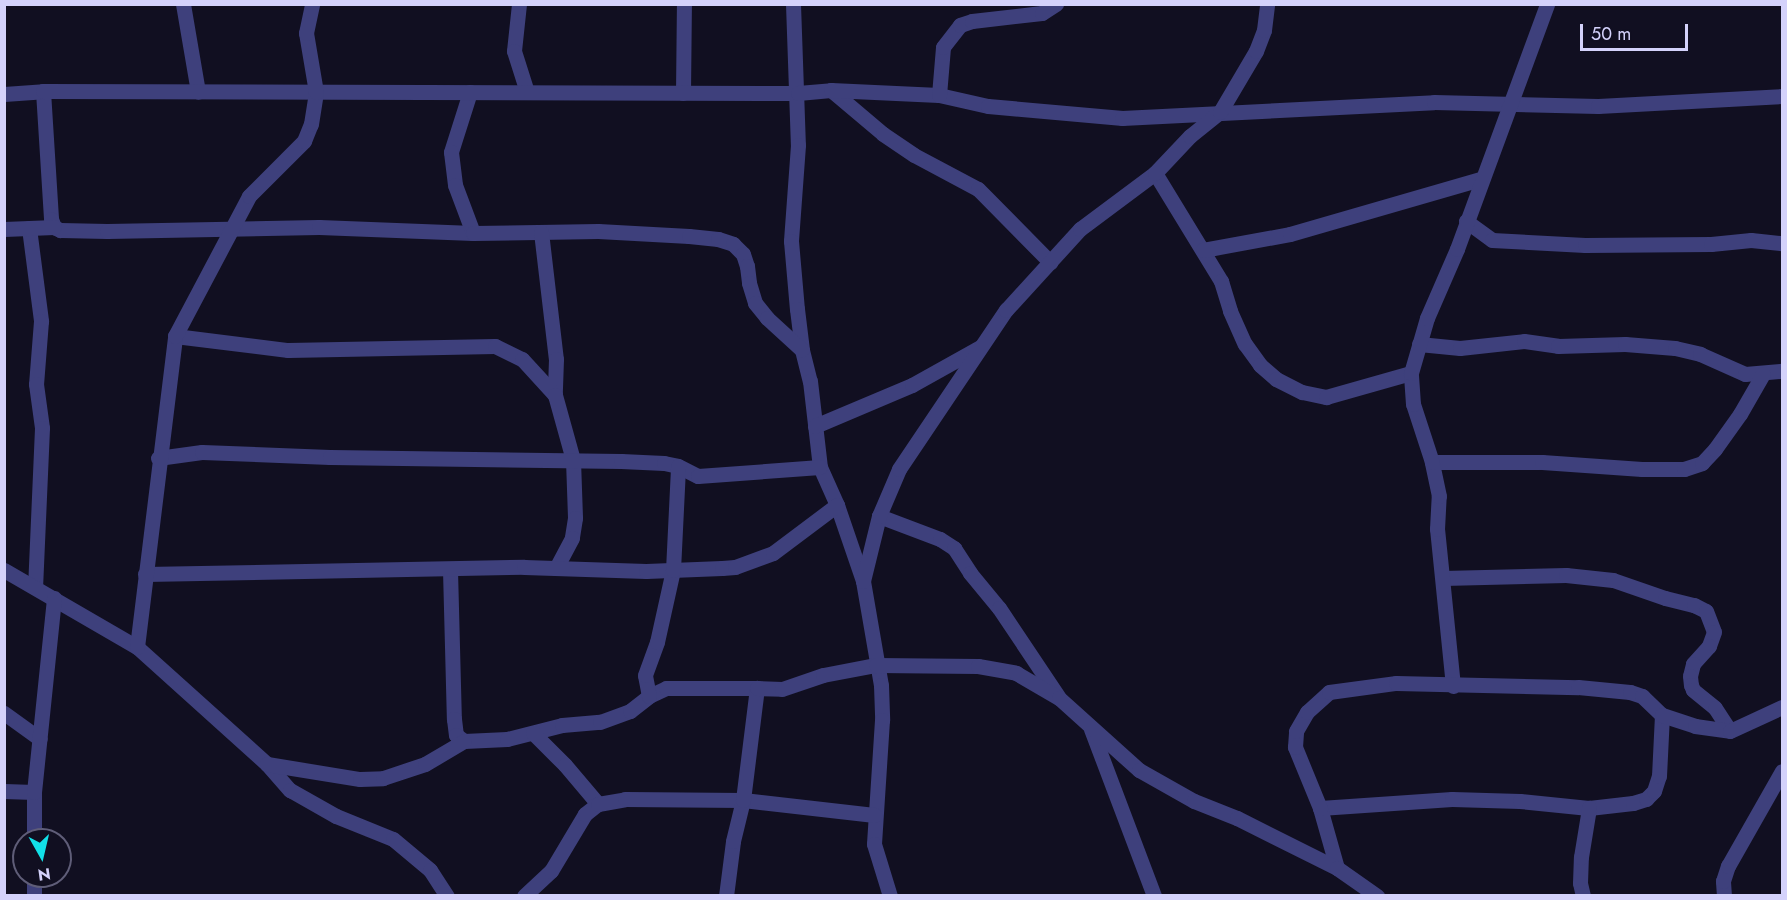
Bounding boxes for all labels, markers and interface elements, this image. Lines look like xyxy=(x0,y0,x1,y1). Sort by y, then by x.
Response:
scale bar xyxy=(1583,12,1691,50)
text: 50 m xyxy=(1591,21,1631,47)
north arrow xyxy=(12,828,72,888)
text: N xyxy=(36,862,52,887)

